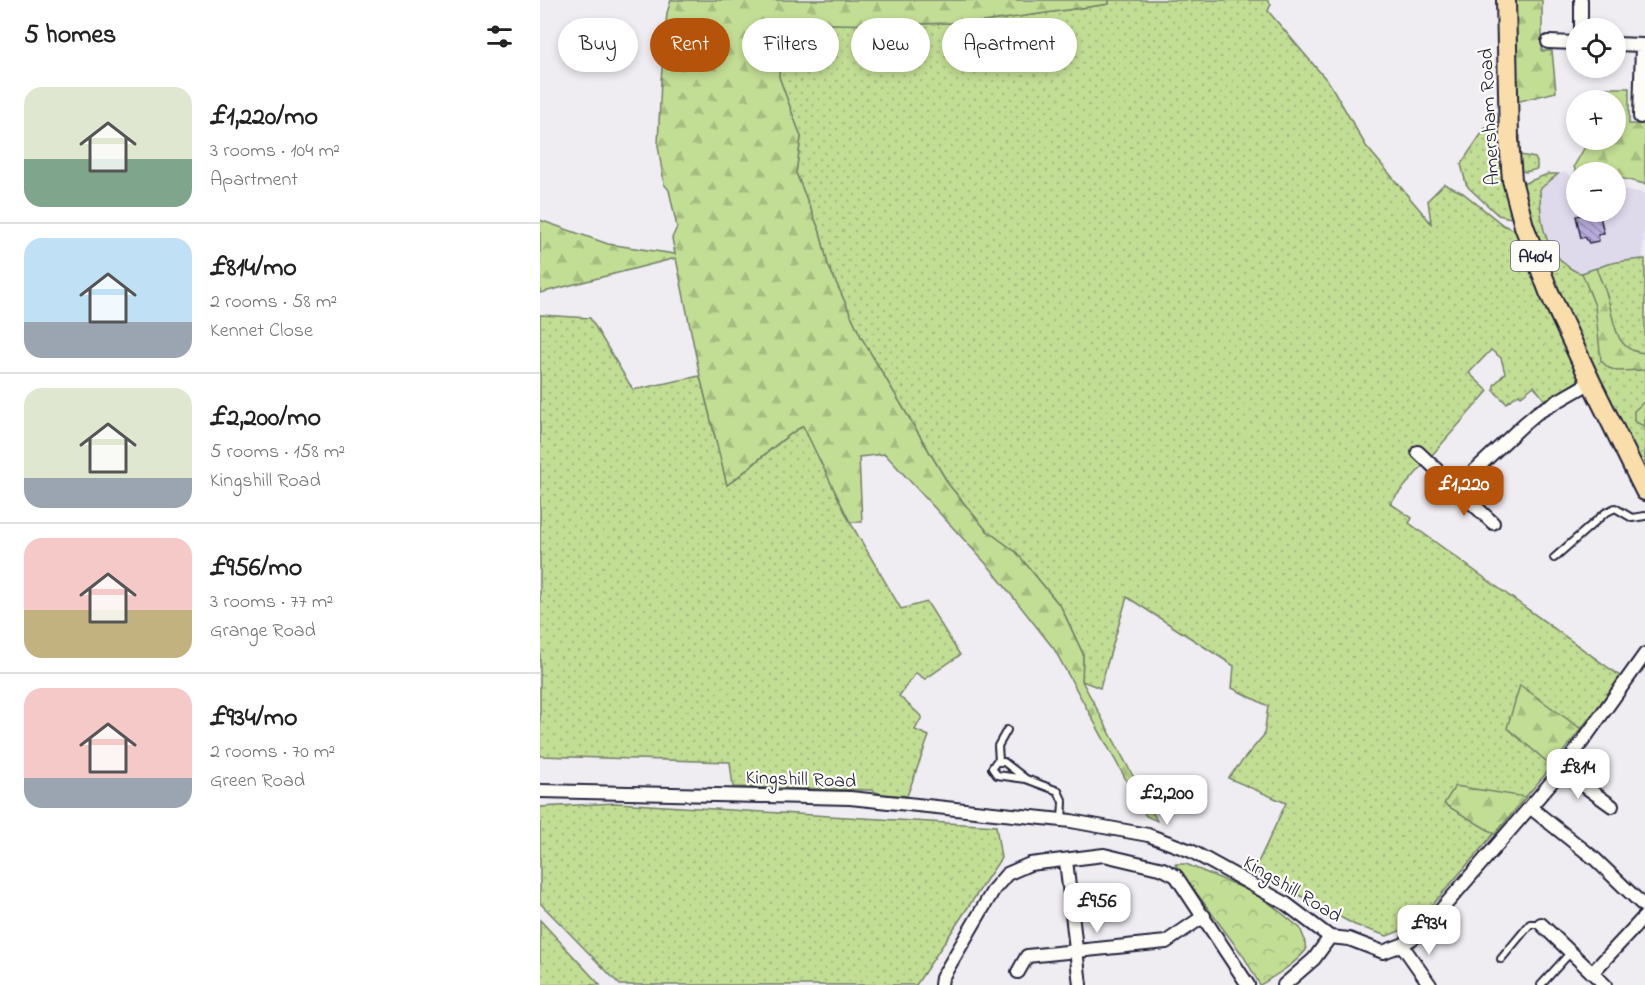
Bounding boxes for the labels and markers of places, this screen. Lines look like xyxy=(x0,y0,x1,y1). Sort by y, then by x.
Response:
pin: £1,220 xyxy=(1415,466,1513,517)
pin: £814 xyxy=(1542,749,1614,800)
pin: £2,200 xyxy=(1118,775,1216,826)
pin: £956 xyxy=(1061,883,1133,934)
pin: £934 xyxy=(1393,905,1465,956)

